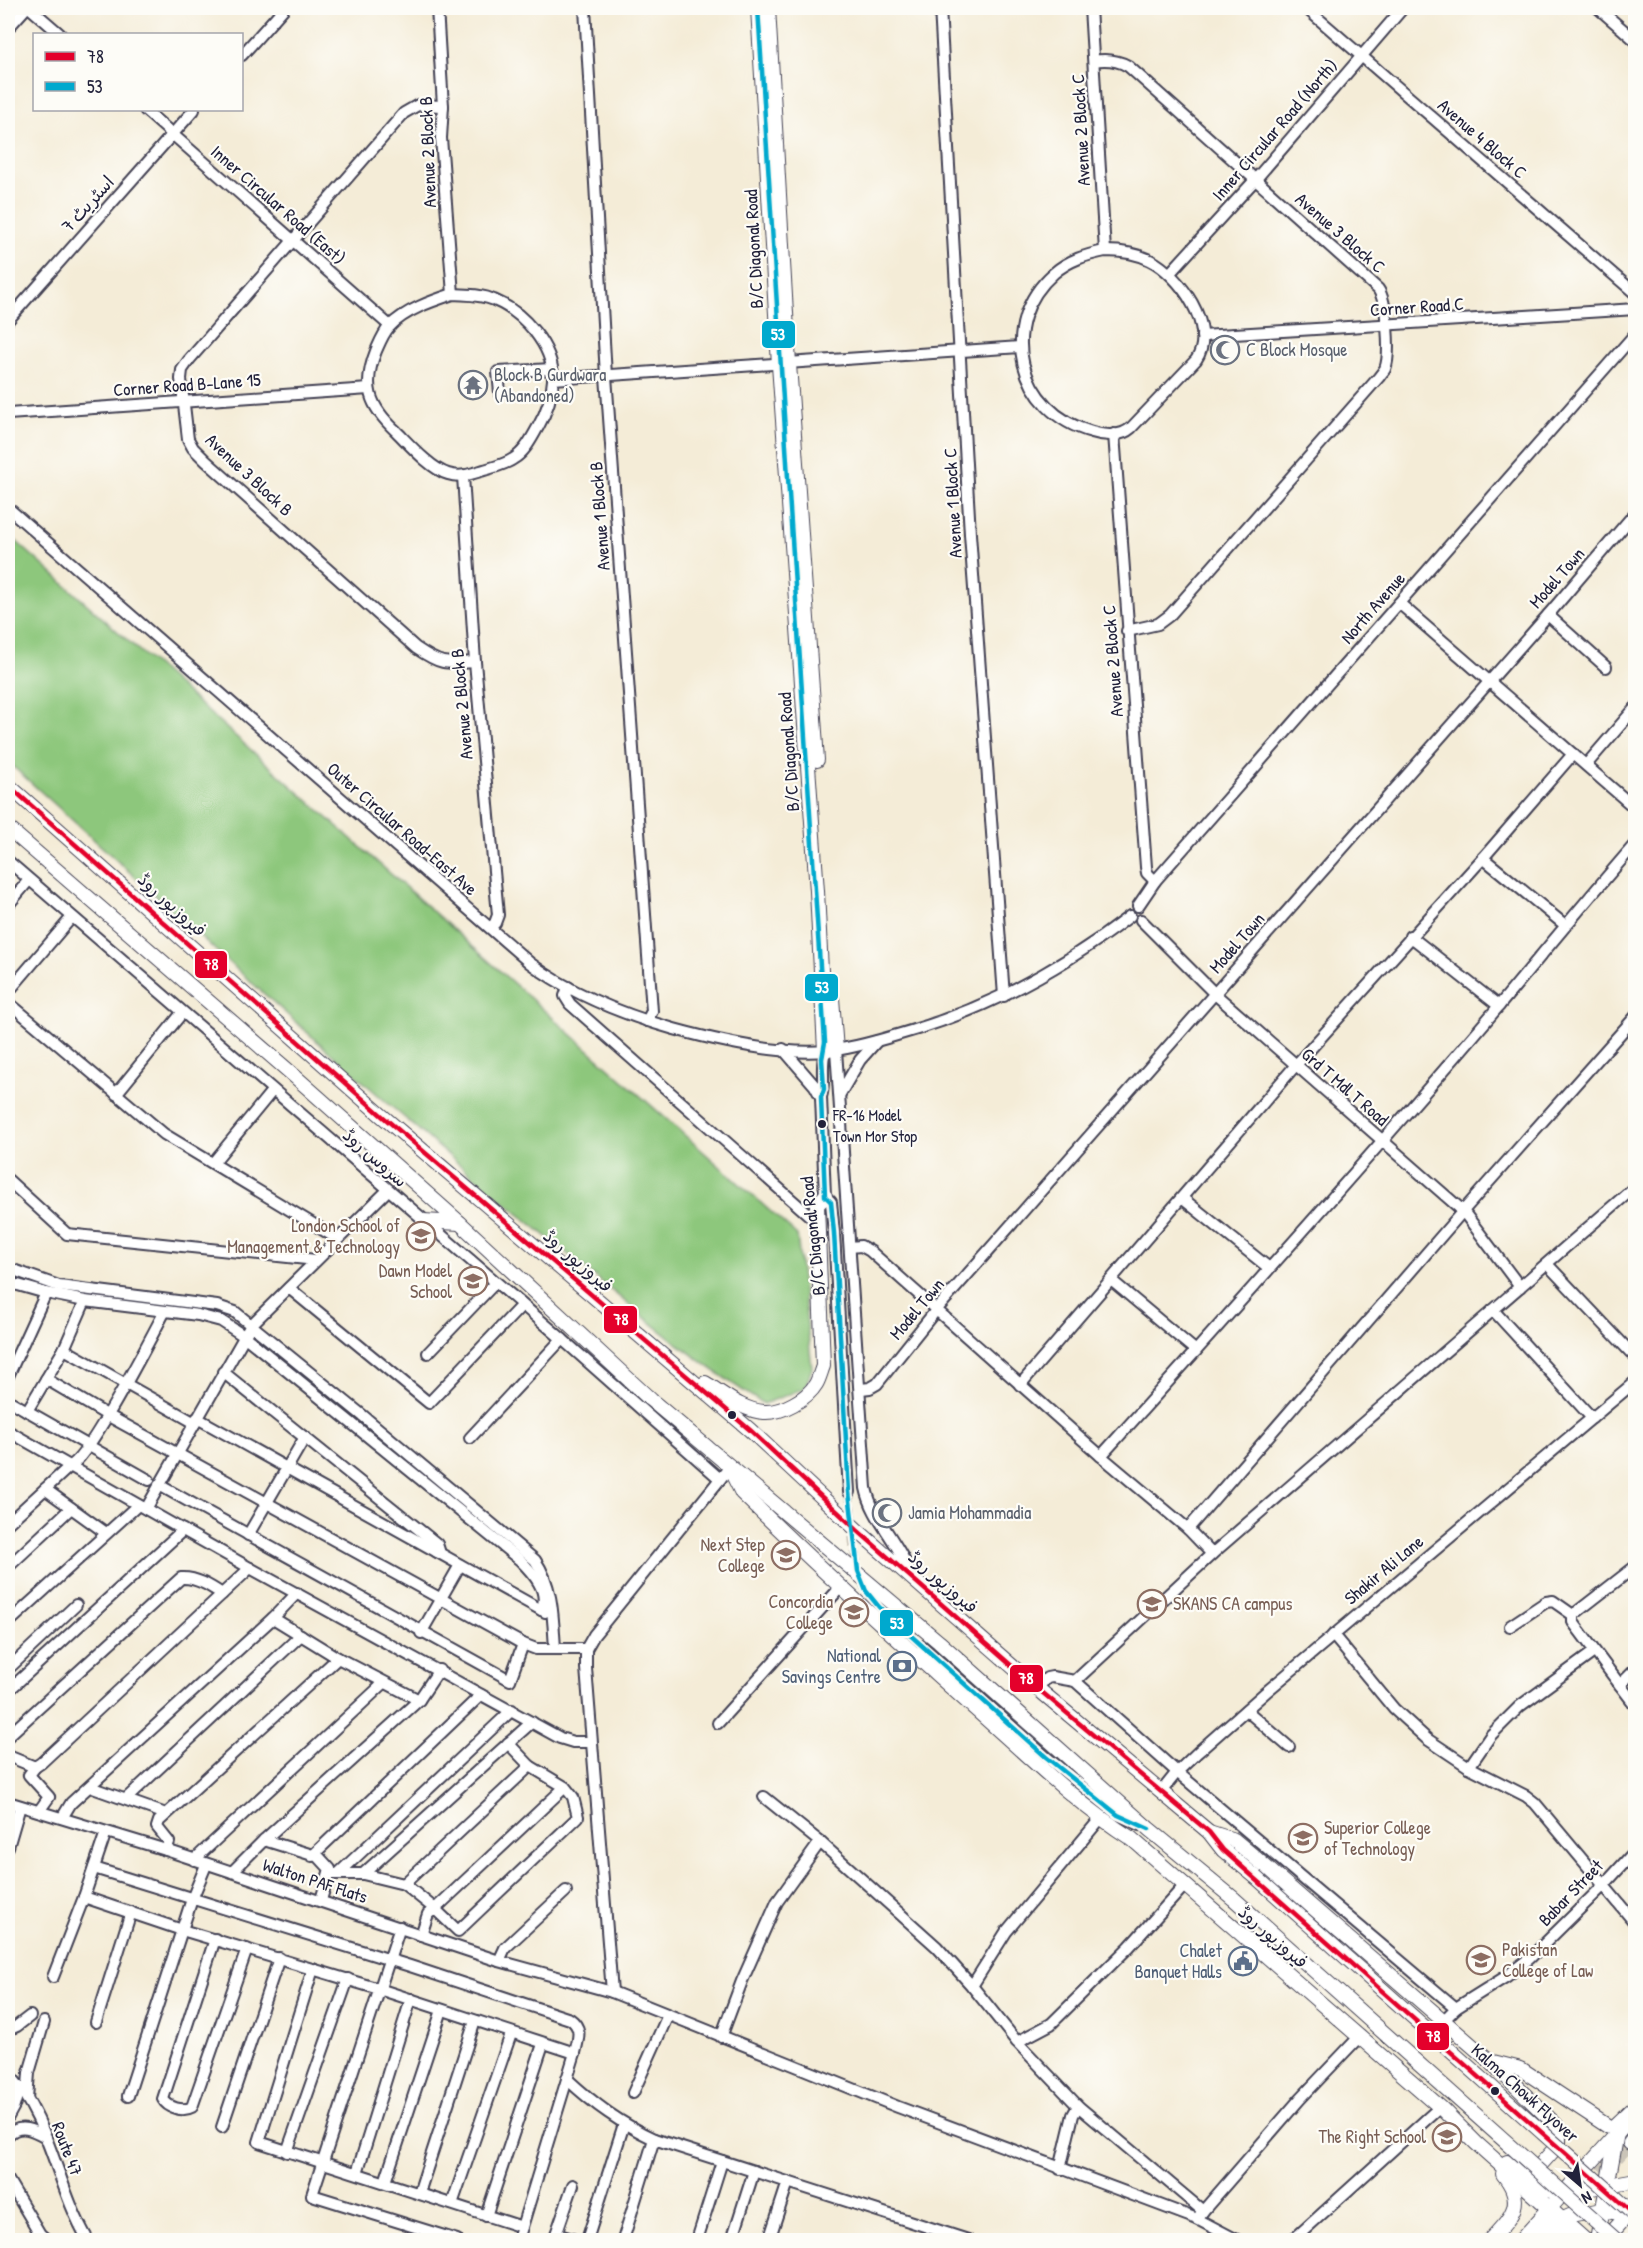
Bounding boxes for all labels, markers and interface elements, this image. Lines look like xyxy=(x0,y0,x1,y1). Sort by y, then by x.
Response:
legend xyxy=(33,33,243,111)
text: 78 xyxy=(87,44,104,69)
street label: Inner Circular Road (North) xyxy=(1206,53,1343,206)
street label: Avenue 2 Block C xyxy=(1065,73,1096,187)
text: 53 xyxy=(87,74,103,99)
street label: Avenue 4 Block C xyxy=(1433,93,1532,184)
street label: Avenue 2 Block B xyxy=(413,96,442,208)
street label: Inner Circular Road (East) xyxy=(206,139,351,270)
street label: اسٹریٹ 7 xyxy=(56,170,120,237)
street label: Avenue 3 Block C xyxy=(1290,187,1391,279)
street label: B/C Diagonal Road xyxy=(738,189,769,309)
street label: Corner Road C xyxy=(1369,291,1465,322)
line badge: 53 xyxy=(761,320,796,349)
text: 53 xyxy=(771,323,785,345)
mosque icon: C Block Mosque xyxy=(1209,334,1241,366)
place label: C Block Mosque xyxy=(1246,337,1347,362)
place label: Block B Gurdwara (Abandoned) xyxy=(494,362,606,408)
street label: Corner Road B-Lane 15 xyxy=(112,367,262,402)
temple icon: Block B Gurdwara (Abandoned) xyxy=(457,369,489,401)
street label: Avenue 3 Block B xyxy=(200,428,298,522)
street label: Avenue 1 Block C xyxy=(937,447,968,559)
street label: Avenue 1 Block B xyxy=(583,461,616,571)
street label: Model Town xyxy=(1523,542,1590,614)
street label: North Avenue xyxy=(1335,567,1411,649)
street label: Avenue 2 Block C xyxy=(1096,604,1129,718)
street label: Avenue 2 Block B xyxy=(444,648,479,761)
street label: B/C Diagonal Road xyxy=(772,692,805,812)
street label: Outer Circular Road-East Ave xyxy=(322,756,483,901)
street label: فیروزپور روڈ xyxy=(132,867,212,942)
street label: Model Town xyxy=(1203,907,1270,979)
line badge: 78 xyxy=(194,950,228,979)
text: 78 xyxy=(203,953,218,975)
line badge: 53 xyxy=(804,973,839,1002)
text: 53 xyxy=(815,976,829,998)
street label: Grd T Mdl T Road xyxy=(1296,1042,1394,1131)
place label: FR-16 Model Town Mor Stop xyxy=(832,1104,917,1147)
marker: FR-16 Model Town Mor Stop xyxy=(816,1118,828,1130)
street label: سروس روڈ xyxy=(338,1122,413,1193)
street label: B/C Diagonal Road xyxy=(794,1175,831,1297)
place label: London School of Management & Technology xyxy=(227,1213,401,1259)
school or university icon: London School of Management & Technology xyxy=(405,1220,437,1252)
street label: فیروزپور روڈ xyxy=(538,1223,619,1298)
place label: Dawn Model School xyxy=(379,1258,452,1304)
school or university icon: Dawn Model School xyxy=(457,1265,489,1297)
street label: Model Town xyxy=(884,1273,950,1345)
line badge: 78 xyxy=(603,1305,638,1334)
text: 78 xyxy=(613,1308,628,1330)
unlabelled marker xyxy=(726,1409,738,1421)
mosque icon: Jamia Mohammadia xyxy=(871,1497,903,1529)
place label: Jamia Mohammadia xyxy=(908,1500,1031,1525)
street label: Shakir Ali Lane xyxy=(1339,1529,1429,1610)
place label: Next Step College xyxy=(701,1532,765,1578)
school or university icon: Next Step College xyxy=(770,1539,802,1571)
street label: فیروزپور روڈ xyxy=(903,1544,984,1619)
school or university icon: SKANS CA campus xyxy=(1136,1588,1168,1620)
place label: Concordia College xyxy=(768,1589,833,1635)
place label: SKANS CA campus xyxy=(1173,1591,1292,1616)
school or university icon: Concordia College xyxy=(838,1596,870,1628)
line badge: 53 xyxy=(879,1609,914,1637)
text: 53 xyxy=(890,1612,904,1634)
place label: National Savings Centre xyxy=(782,1643,881,1689)
bank icon: National Savings Centre xyxy=(886,1650,918,1682)
line badge: 78 xyxy=(1009,1664,1044,1693)
text: 78 xyxy=(1018,1667,1033,1689)
place label: Superior College of Technology xyxy=(1324,1815,1431,1861)
school or university icon: Superior College of Technology xyxy=(1287,1822,1319,1854)
street label: Walton PAF Flats xyxy=(260,1852,371,1909)
street label: Babar Street xyxy=(1533,1853,1609,1931)
street label: فیروزپور روڈ xyxy=(1233,1899,1314,1974)
place label: Pakistan College of Law xyxy=(1502,1937,1593,1983)
place label: Chalet Banquet Halls xyxy=(1134,1938,1223,1984)
school or university icon: Pakistan College of Law xyxy=(1465,1944,1497,1976)
public building icon: Chalet Banquet Halls xyxy=(1227,1945,1259,1977)
line badge: 78 xyxy=(1416,2022,1450,2051)
text: 78 xyxy=(1425,2025,1440,2047)
street label: Kalma Chowk Flyover xyxy=(1466,2037,1585,2148)
unlabelled marker xyxy=(1489,2085,1501,2097)
street label: Route 47 xyxy=(46,2118,89,2179)
school or university icon: The Right School xyxy=(1431,2121,1463,2153)
place label: The Right School xyxy=(1319,2124,1426,2149)
north arrow xyxy=(1550,2155,1610,2215)
text: N xyxy=(1578,2186,1596,2210)

